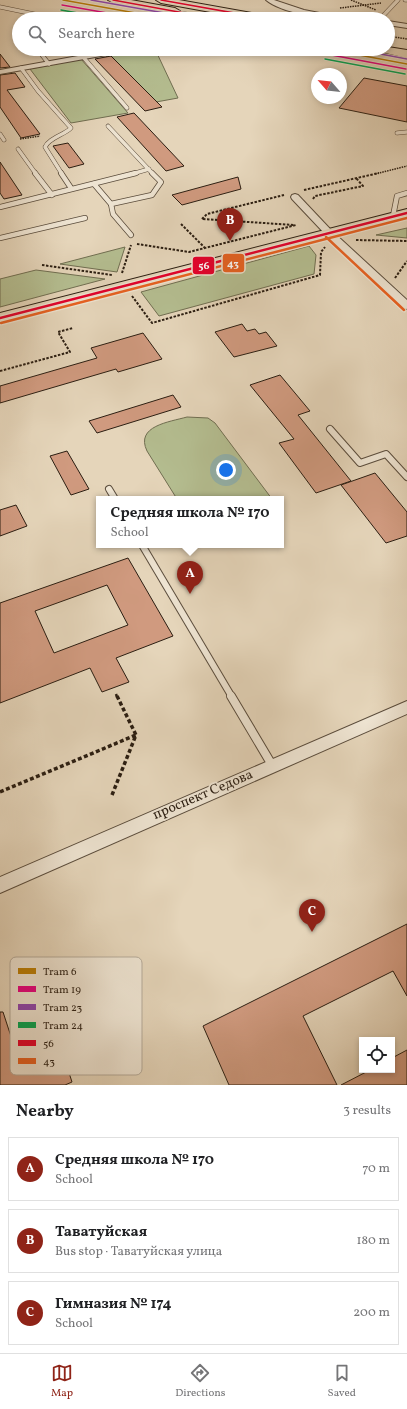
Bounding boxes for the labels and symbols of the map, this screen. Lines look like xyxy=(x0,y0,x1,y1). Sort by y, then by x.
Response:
north arrow xyxy=(311,68,347,104)
pin: B xyxy=(217,208,243,241)
line badge: 43 xyxy=(222,253,245,273)
line badge: 56 xyxy=(192,256,215,275)
text: 43 xyxy=(227,257,239,272)
text: 56 xyxy=(198,259,210,274)
your location xyxy=(216,460,236,480)
pin: A xyxy=(177,561,203,594)
street label: проспект Седова xyxy=(150,765,256,825)
pin: C xyxy=(299,899,325,932)
legend xyxy=(10,957,142,1075)
text: Tram 6 xyxy=(43,965,77,980)
text: Tram 19 xyxy=(43,983,81,998)
text: Tram 23 xyxy=(43,1001,83,1016)
text: Tram 24 xyxy=(43,1019,84,1034)
text: 56 xyxy=(43,1037,54,1052)
text: 43 xyxy=(43,1055,55,1070)

